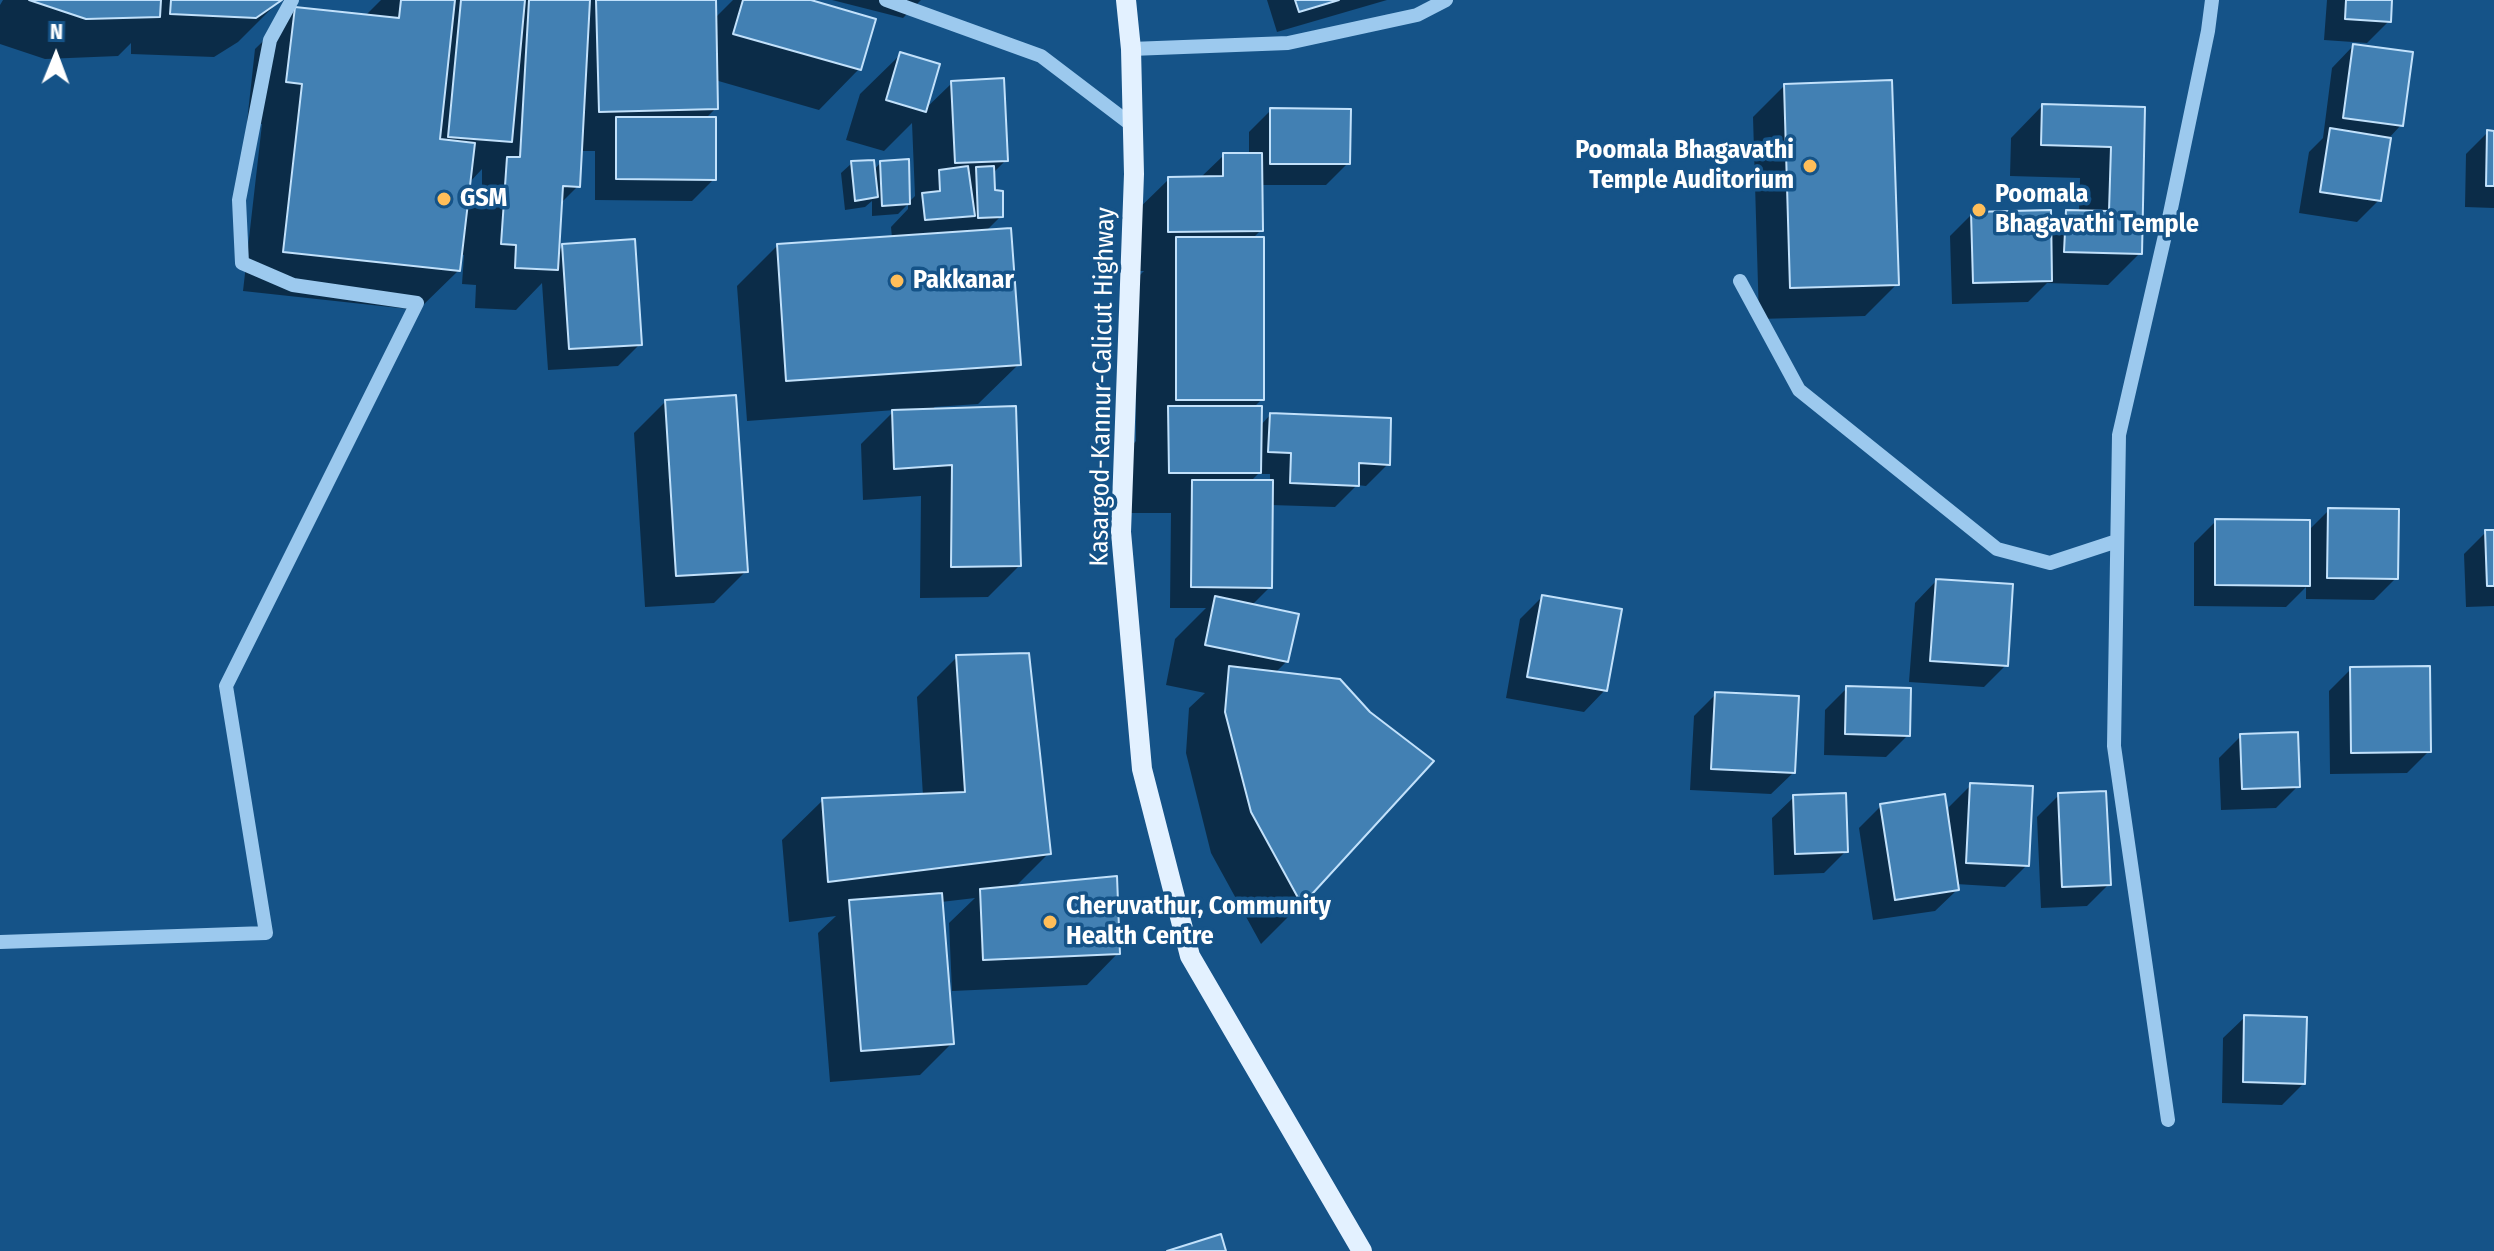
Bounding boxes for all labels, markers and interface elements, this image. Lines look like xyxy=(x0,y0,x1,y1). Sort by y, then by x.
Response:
north arrow xyxy=(16,16,96,96)
text: N xyxy=(50,18,63,45)
place label: Poomala Bhagavathi Temple Auditorium xyxy=(1575,135,1794,196)
marker: Poomala Bhagavathi Temple Auditorium xyxy=(1801,157,1819,175)
place label: Poomala Bhagavathi Temple xyxy=(1995,179,2199,240)
place label: GSM xyxy=(460,183,507,215)
marker: GSM xyxy=(435,190,453,208)
marker: Poomala Bhagavathi Temple xyxy=(1970,201,1988,219)
street label: Kasargod-Kannur-Calicut Highway xyxy=(1084,207,1122,567)
place label: Pakkanar xyxy=(913,265,1014,297)
marker: Pakkanar xyxy=(888,272,906,290)
place label: Cheruvathur, Community Health Centre xyxy=(1066,891,1331,952)
marker: Cheruvathur, Community Health Centre xyxy=(1041,913,1059,931)

